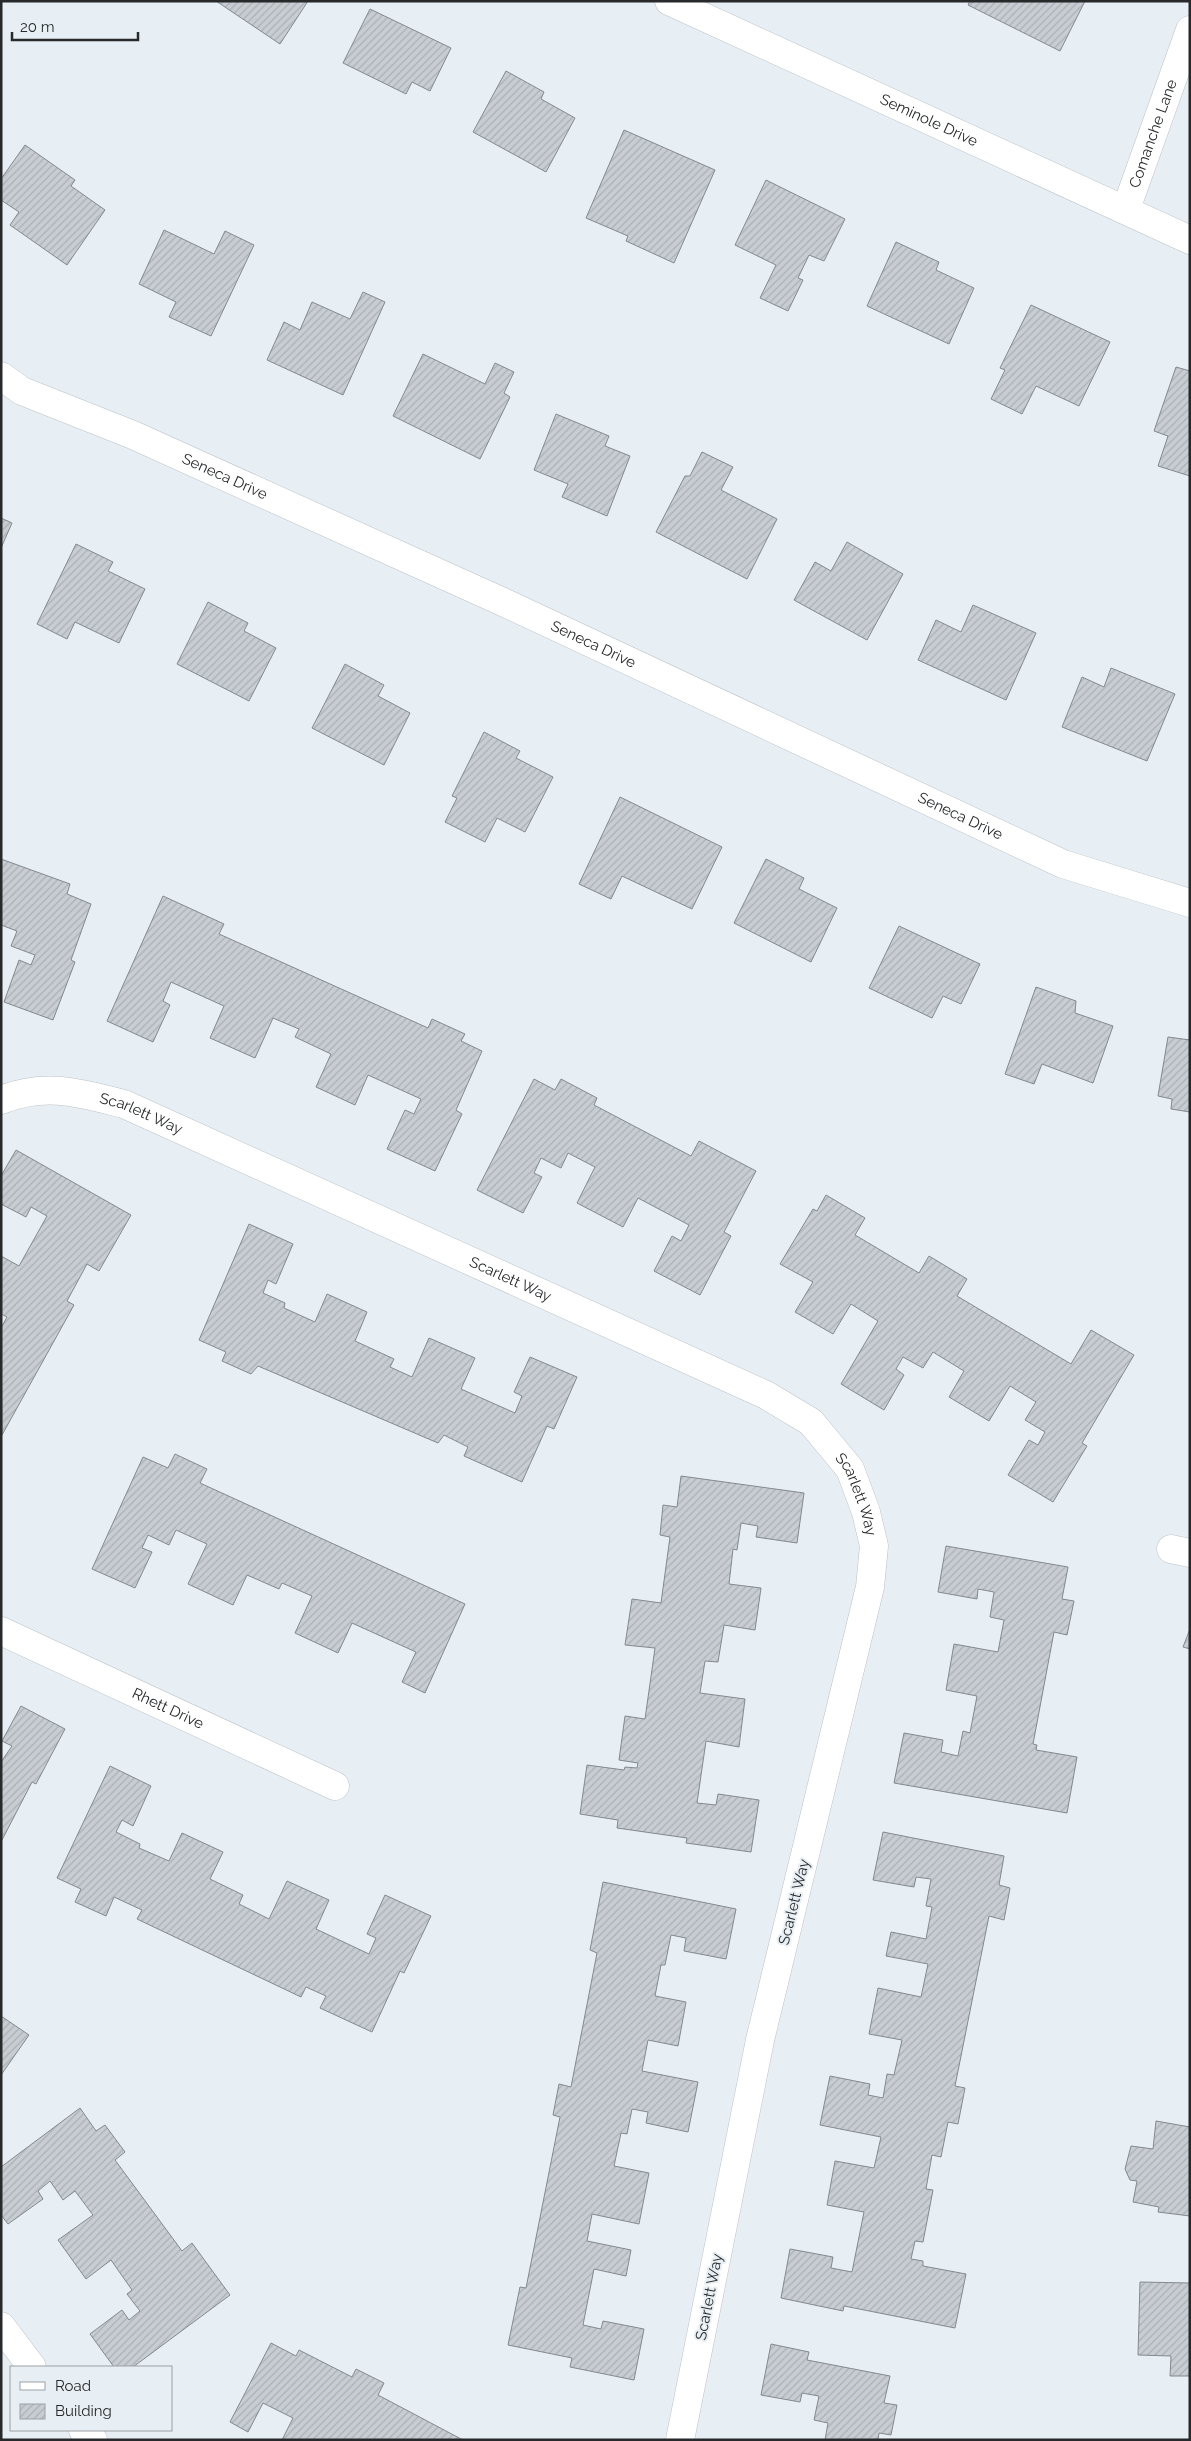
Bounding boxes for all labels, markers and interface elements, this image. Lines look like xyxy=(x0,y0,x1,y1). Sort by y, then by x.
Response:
scale bar xyxy=(12,10,139,42)
text: 20 m xyxy=(20,18,55,36)
street label: Comanche Lane xyxy=(1125,77,1181,190)
street label: Seminole Drive xyxy=(877,90,981,150)
street label: Seneca Drive xyxy=(179,449,270,504)
street label: Seneca Drive xyxy=(548,617,639,672)
street label: Seneca Drive xyxy=(915,788,1006,844)
street label: Scarlett Way xyxy=(98,1089,185,1138)
street label: Scarlett Way xyxy=(467,1253,554,1306)
street label: Scarlett Way xyxy=(832,1449,880,1538)
street label: Rhett Drive xyxy=(129,1684,207,1733)
street label: Scarlett Way xyxy=(775,1857,813,1947)
street label: Scarlett Way xyxy=(692,2252,726,2342)
legend xyxy=(10,2366,172,2431)
text: Road xyxy=(55,2377,91,2395)
text: Building xyxy=(55,2402,112,2420)

